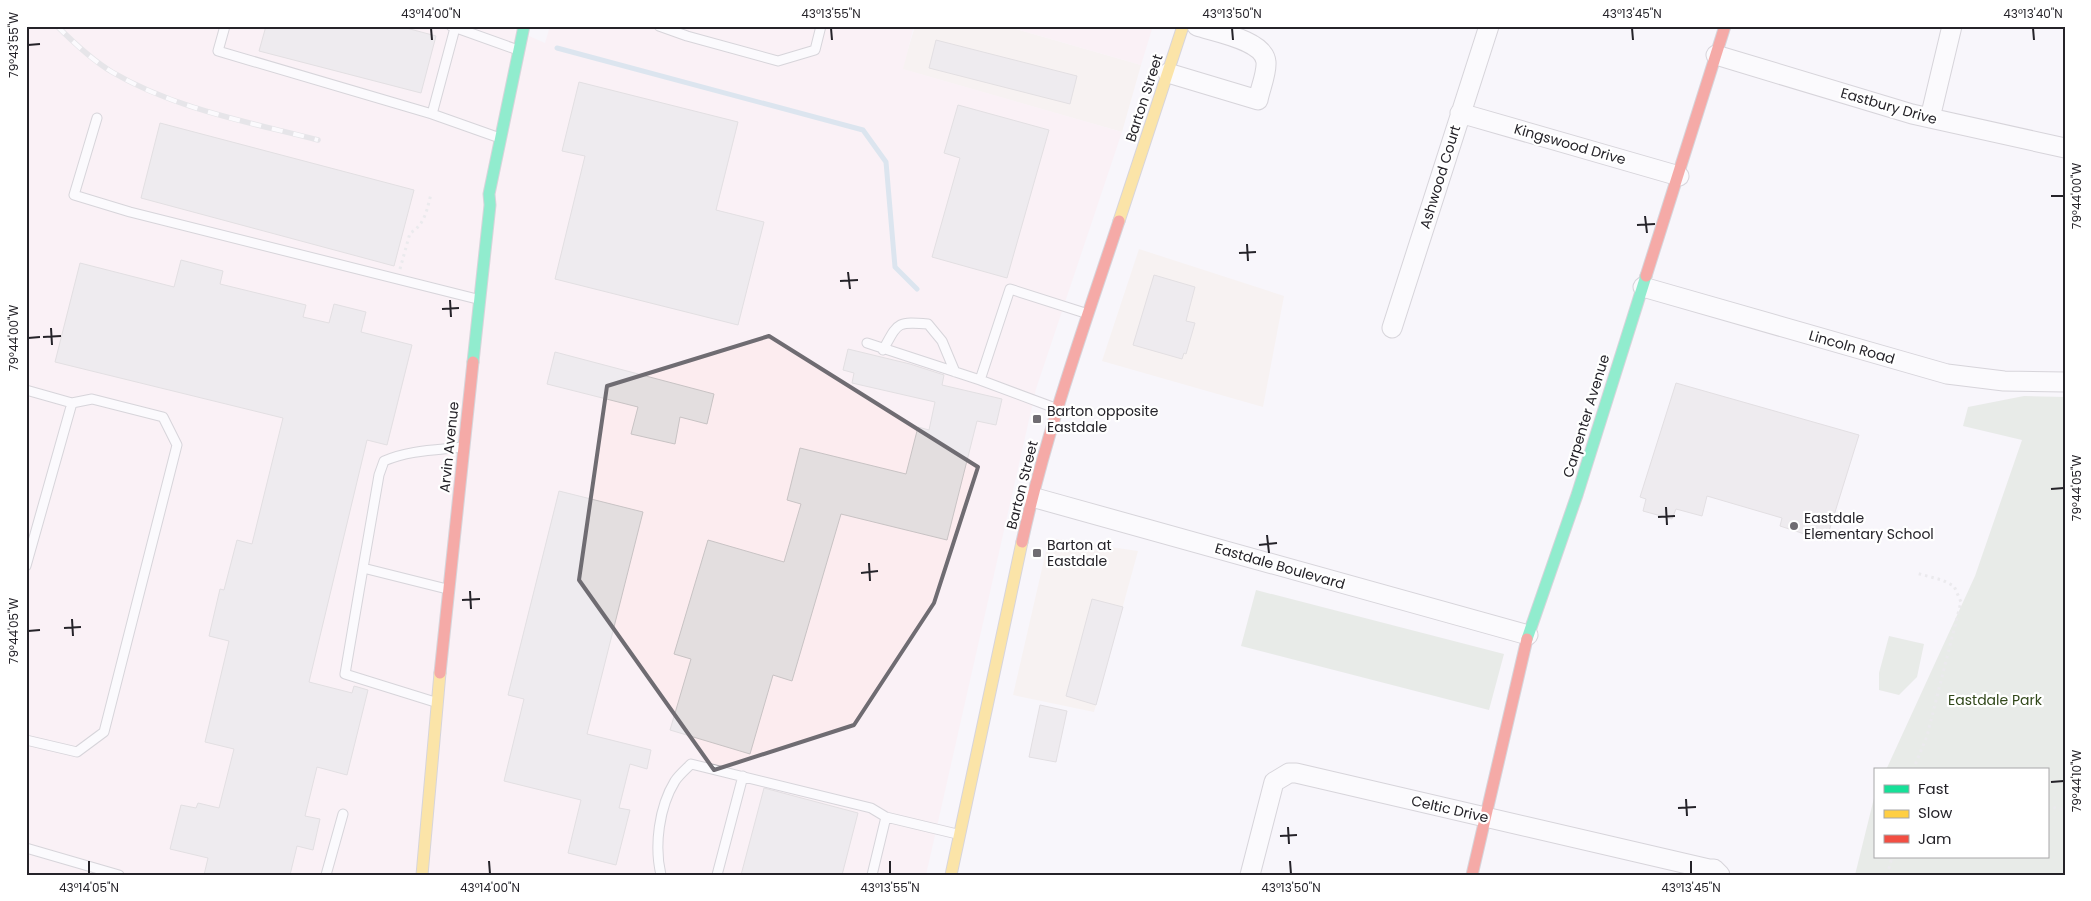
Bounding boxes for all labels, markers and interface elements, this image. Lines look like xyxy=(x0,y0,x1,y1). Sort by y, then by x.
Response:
text: 43°14'00"N xyxy=(401,5,461,22)
text: 43°13'55"N xyxy=(801,5,861,22)
text: 43°13'50"N xyxy=(1202,5,1262,22)
text: 43°13'45"N xyxy=(1602,5,1662,22)
text: 43°13'40"N xyxy=(2003,5,2063,22)
text: 79°43'55"W xyxy=(5,12,22,78)
street label: Barton Street xyxy=(1120,52,1168,144)
street label: Eastbury Drive xyxy=(1838,83,1940,129)
street label: Kingswood Drive xyxy=(1512,119,1628,170)
street label: Ashwood Court xyxy=(1415,123,1465,231)
text: 79°44'00"W xyxy=(2068,163,2085,229)
text: 79°44'00"W xyxy=(5,305,22,371)
street label: Lincoln Road xyxy=(1807,325,1897,369)
street label: Carpenter Avenue xyxy=(1558,352,1614,480)
street label: Arvin Avenue xyxy=(434,400,464,493)
place label: Barton opposite Eastdale xyxy=(1047,401,1159,437)
marker: Barton opposite Eastdale xyxy=(1031,413,1043,425)
street label: Barton Street xyxy=(1001,438,1043,532)
text: 79°44'05"W xyxy=(2068,455,2085,521)
place label: Eastdale Elementary School xyxy=(1804,508,1934,544)
marker: Eastdale Elementary School xyxy=(1788,520,1800,532)
place label: Barton at Eastdale xyxy=(1047,535,1112,571)
street label: Eastdale Boulevard xyxy=(1213,538,1347,594)
marker: Barton at Eastdale xyxy=(1031,547,1043,559)
text: 79°44'05"W xyxy=(5,598,22,664)
park label: Eastdale Park xyxy=(1948,690,2043,710)
text: 79°44'10"W xyxy=(2068,749,2085,812)
legend xyxy=(1874,768,2048,858)
text: Fast xyxy=(1918,778,1949,799)
street label: Celtic Drive xyxy=(1409,790,1491,828)
text: Slow xyxy=(1918,802,1953,823)
text: Jam xyxy=(1918,828,1952,849)
text: 43°14'05"N xyxy=(59,879,119,896)
text: 43°14'00"N xyxy=(460,879,520,896)
text: 43°13'55"N xyxy=(860,879,920,896)
text: 43°13'50"N xyxy=(1261,879,1321,896)
text: 43°13'45"N xyxy=(1661,879,1721,896)

